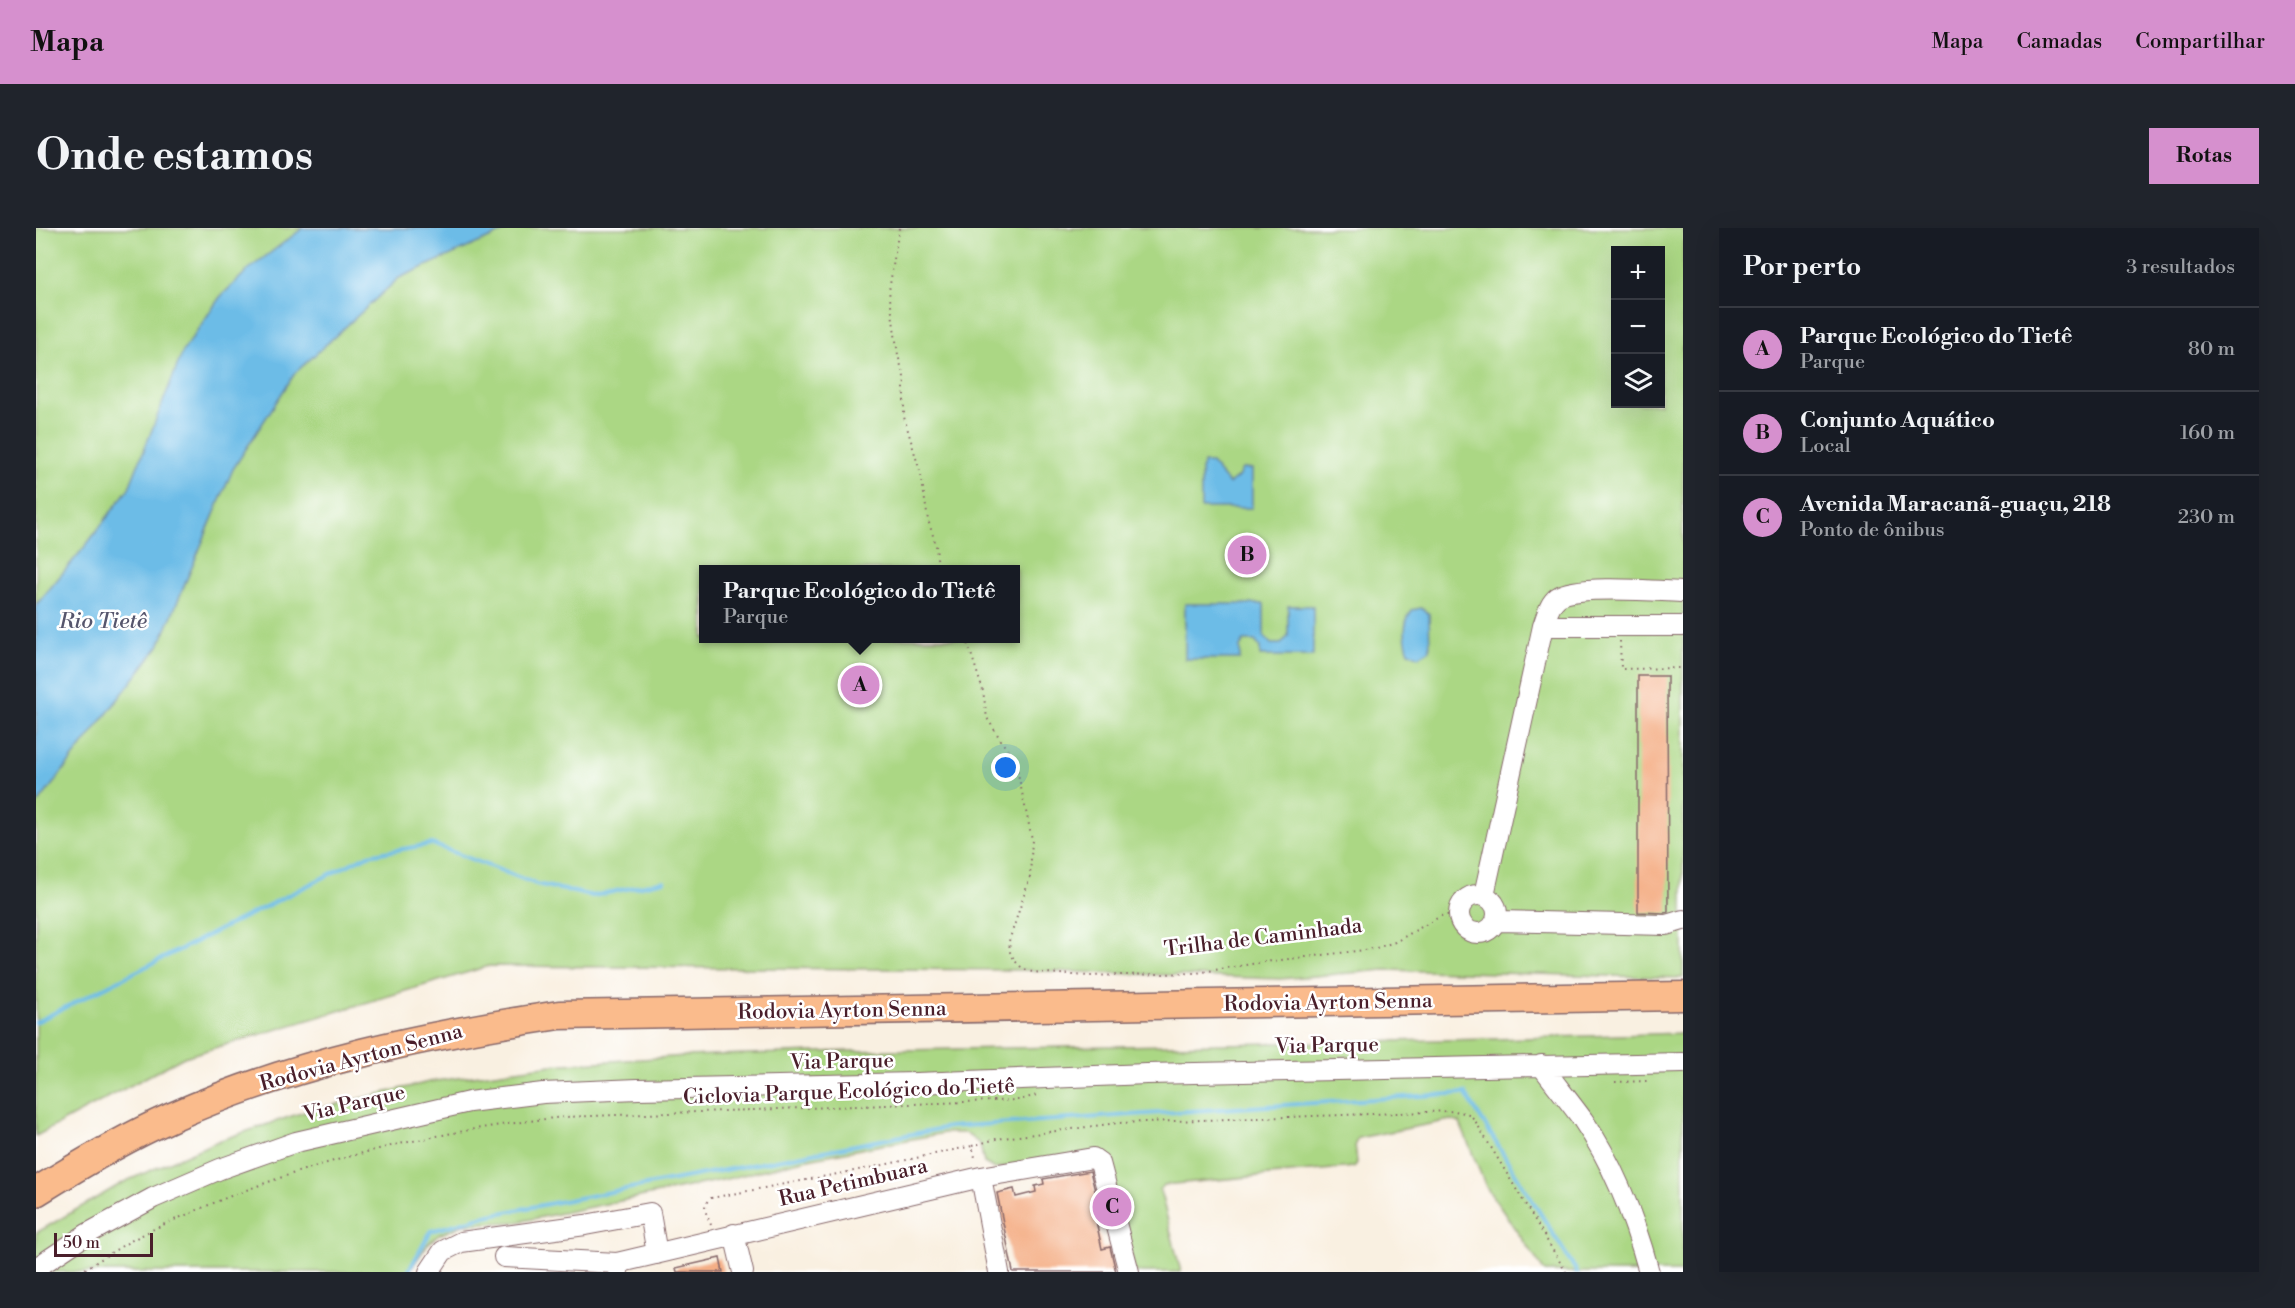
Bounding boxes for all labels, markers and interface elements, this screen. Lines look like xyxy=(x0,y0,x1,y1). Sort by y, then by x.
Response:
text: Mapa xyxy=(30,25,104,60)
text: Mapa xyxy=(1931,29,1983,55)
text: Camadas xyxy=(2016,29,2102,55)
text: Compartilhar xyxy=(2135,29,2265,55)
button: Rotas xyxy=(2149,128,2259,184)
text: Onde estamos xyxy=(36,130,313,183)
map controls xyxy=(1611,246,1665,408)
button: + xyxy=(1611,246,1665,300)
text: Por perto xyxy=(1743,251,1861,283)
text: 3 resultados xyxy=(2126,255,2235,280)
button: − xyxy=(1611,300,1665,354)
text: Parque Ecológico do Tietê xyxy=(1800,323,2073,350)
text: A xyxy=(1755,337,1770,362)
text: 80 m xyxy=(2188,337,2235,362)
text: Parque xyxy=(1800,350,1865,375)
button: layers xyxy=(1611,354,1665,408)
text: Conjunto Aquático xyxy=(1800,407,1995,434)
text: B xyxy=(1755,421,1770,446)
text: 160 m xyxy=(2180,421,2235,446)
text: Local xyxy=(1800,434,1851,459)
text: Avenida Maracanã-guaçu, 218 xyxy=(1800,491,2111,518)
text: C xyxy=(1755,505,1770,530)
text: 230 m xyxy=(2178,505,2235,530)
text: Ponto de ônibus xyxy=(1800,518,1945,543)
pin: B xyxy=(1228,532,1266,578)
popup xyxy=(699,565,1020,643)
text: Parque Ecológico do Tietê xyxy=(723,578,996,605)
text: Parque xyxy=(723,605,788,630)
water label: Rio Tietê xyxy=(58,608,148,635)
pin: A xyxy=(840,662,880,708)
your location xyxy=(991,753,1020,782)
street label: Trilha de Caminhada xyxy=(1163,913,1364,963)
street label: Rodovia Ayrton Senna xyxy=(1223,988,1433,1018)
street label: Rodovia Ayrton Senna xyxy=(737,996,947,1026)
street label: Rodovia Ayrton Senna xyxy=(257,1018,466,1098)
street label: Via Parque xyxy=(1274,1032,1379,1060)
street label: Via Parque xyxy=(789,1048,894,1076)
street label: Ciclovia Parque Ecológico do Tietê xyxy=(683,1073,1015,1111)
street label: Via Parque xyxy=(300,1080,408,1129)
street label: Rua Petimbuara xyxy=(776,1153,931,1213)
pin: C xyxy=(1092,1184,1132,1230)
scale bar xyxy=(54,1230,153,1258)
text: 50 m xyxy=(63,1233,100,1253)

